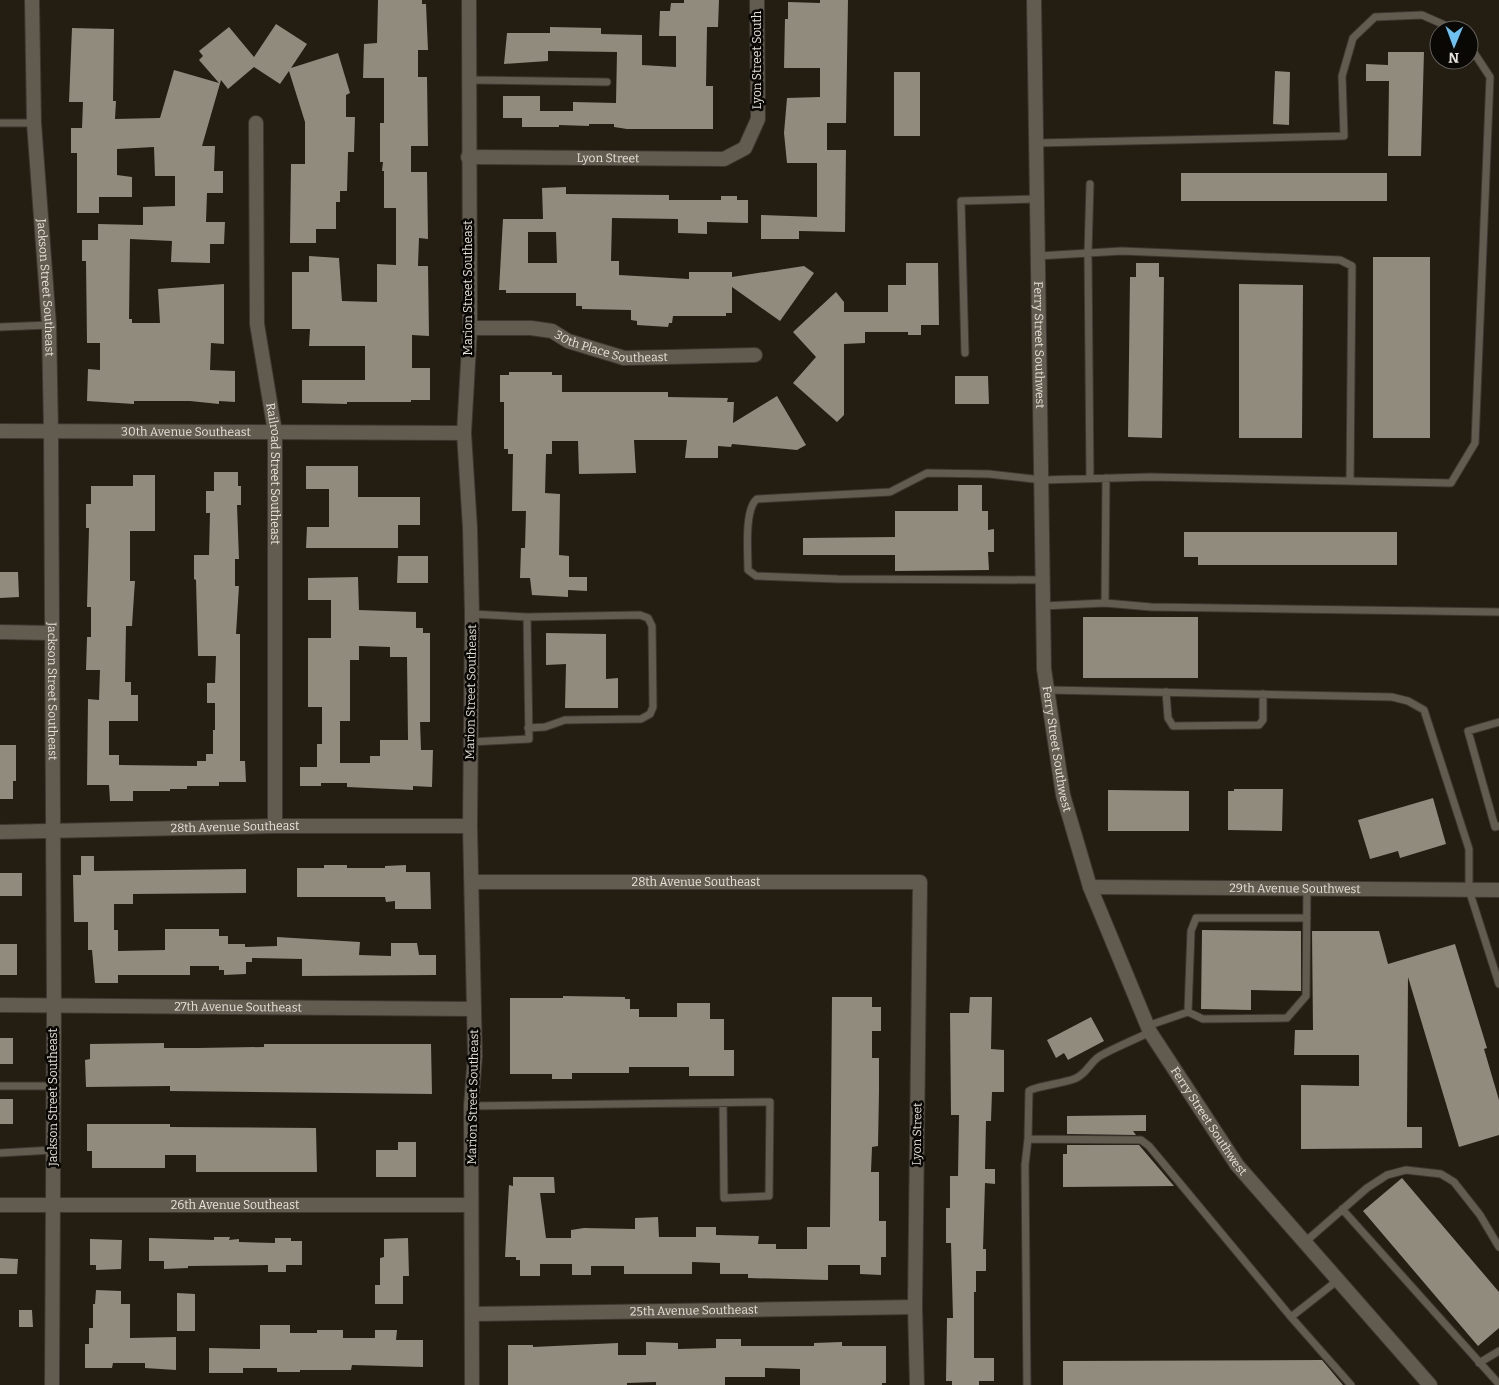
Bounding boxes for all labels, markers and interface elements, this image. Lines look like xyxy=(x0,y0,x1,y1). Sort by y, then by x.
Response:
street label: Lyon Street South xyxy=(750,10,764,109)
north arrow xyxy=(1429,20,1479,70)
text: N xyxy=(1448,49,1459,66)
street label: Lyon Street xyxy=(576,151,640,165)
street label: Jackson Street Southeast xyxy=(34,217,57,357)
street label: Marion Street Southeast xyxy=(461,220,475,356)
street label: Ferry Street Southwest xyxy=(1031,281,1047,409)
street label: 30th Place Southeast xyxy=(552,327,669,365)
street label: Railroad Street Southeast xyxy=(263,402,282,545)
street label: 30th Avenue Southeast xyxy=(121,425,252,439)
street label: Jackson Street Southeast xyxy=(45,621,60,761)
street label: Marion Street Southeast xyxy=(463,624,479,760)
street label: Ferry Street Southwest xyxy=(1040,685,1075,814)
street label: 28th Avenue Southeast xyxy=(170,819,300,835)
street label: 28th Avenue Southeast xyxy=(632,875,761,889)
street label: 29th Avenue Southwest xyxy=(1229,881,1361,896)
street label: 27th Avenue Southeast xyxy=(174,999,302,1015)
street label: Jackson Street Southeast xyxy=(46,1027,60,1167)
street label: Marion Street Southeast xyxy=(465,1029,481,1165)
street label: Ferry Street Southwest xyxy=(1168,1064,1250,1179)
street label: Lyon Street xyxy=(909,1102,925,1166)
street label: 26th Avenue Southeast xyxy=(171,1198,300,1212)
street label: 25th Avenue Southeast xyxy=(630,1302,759,1319)

